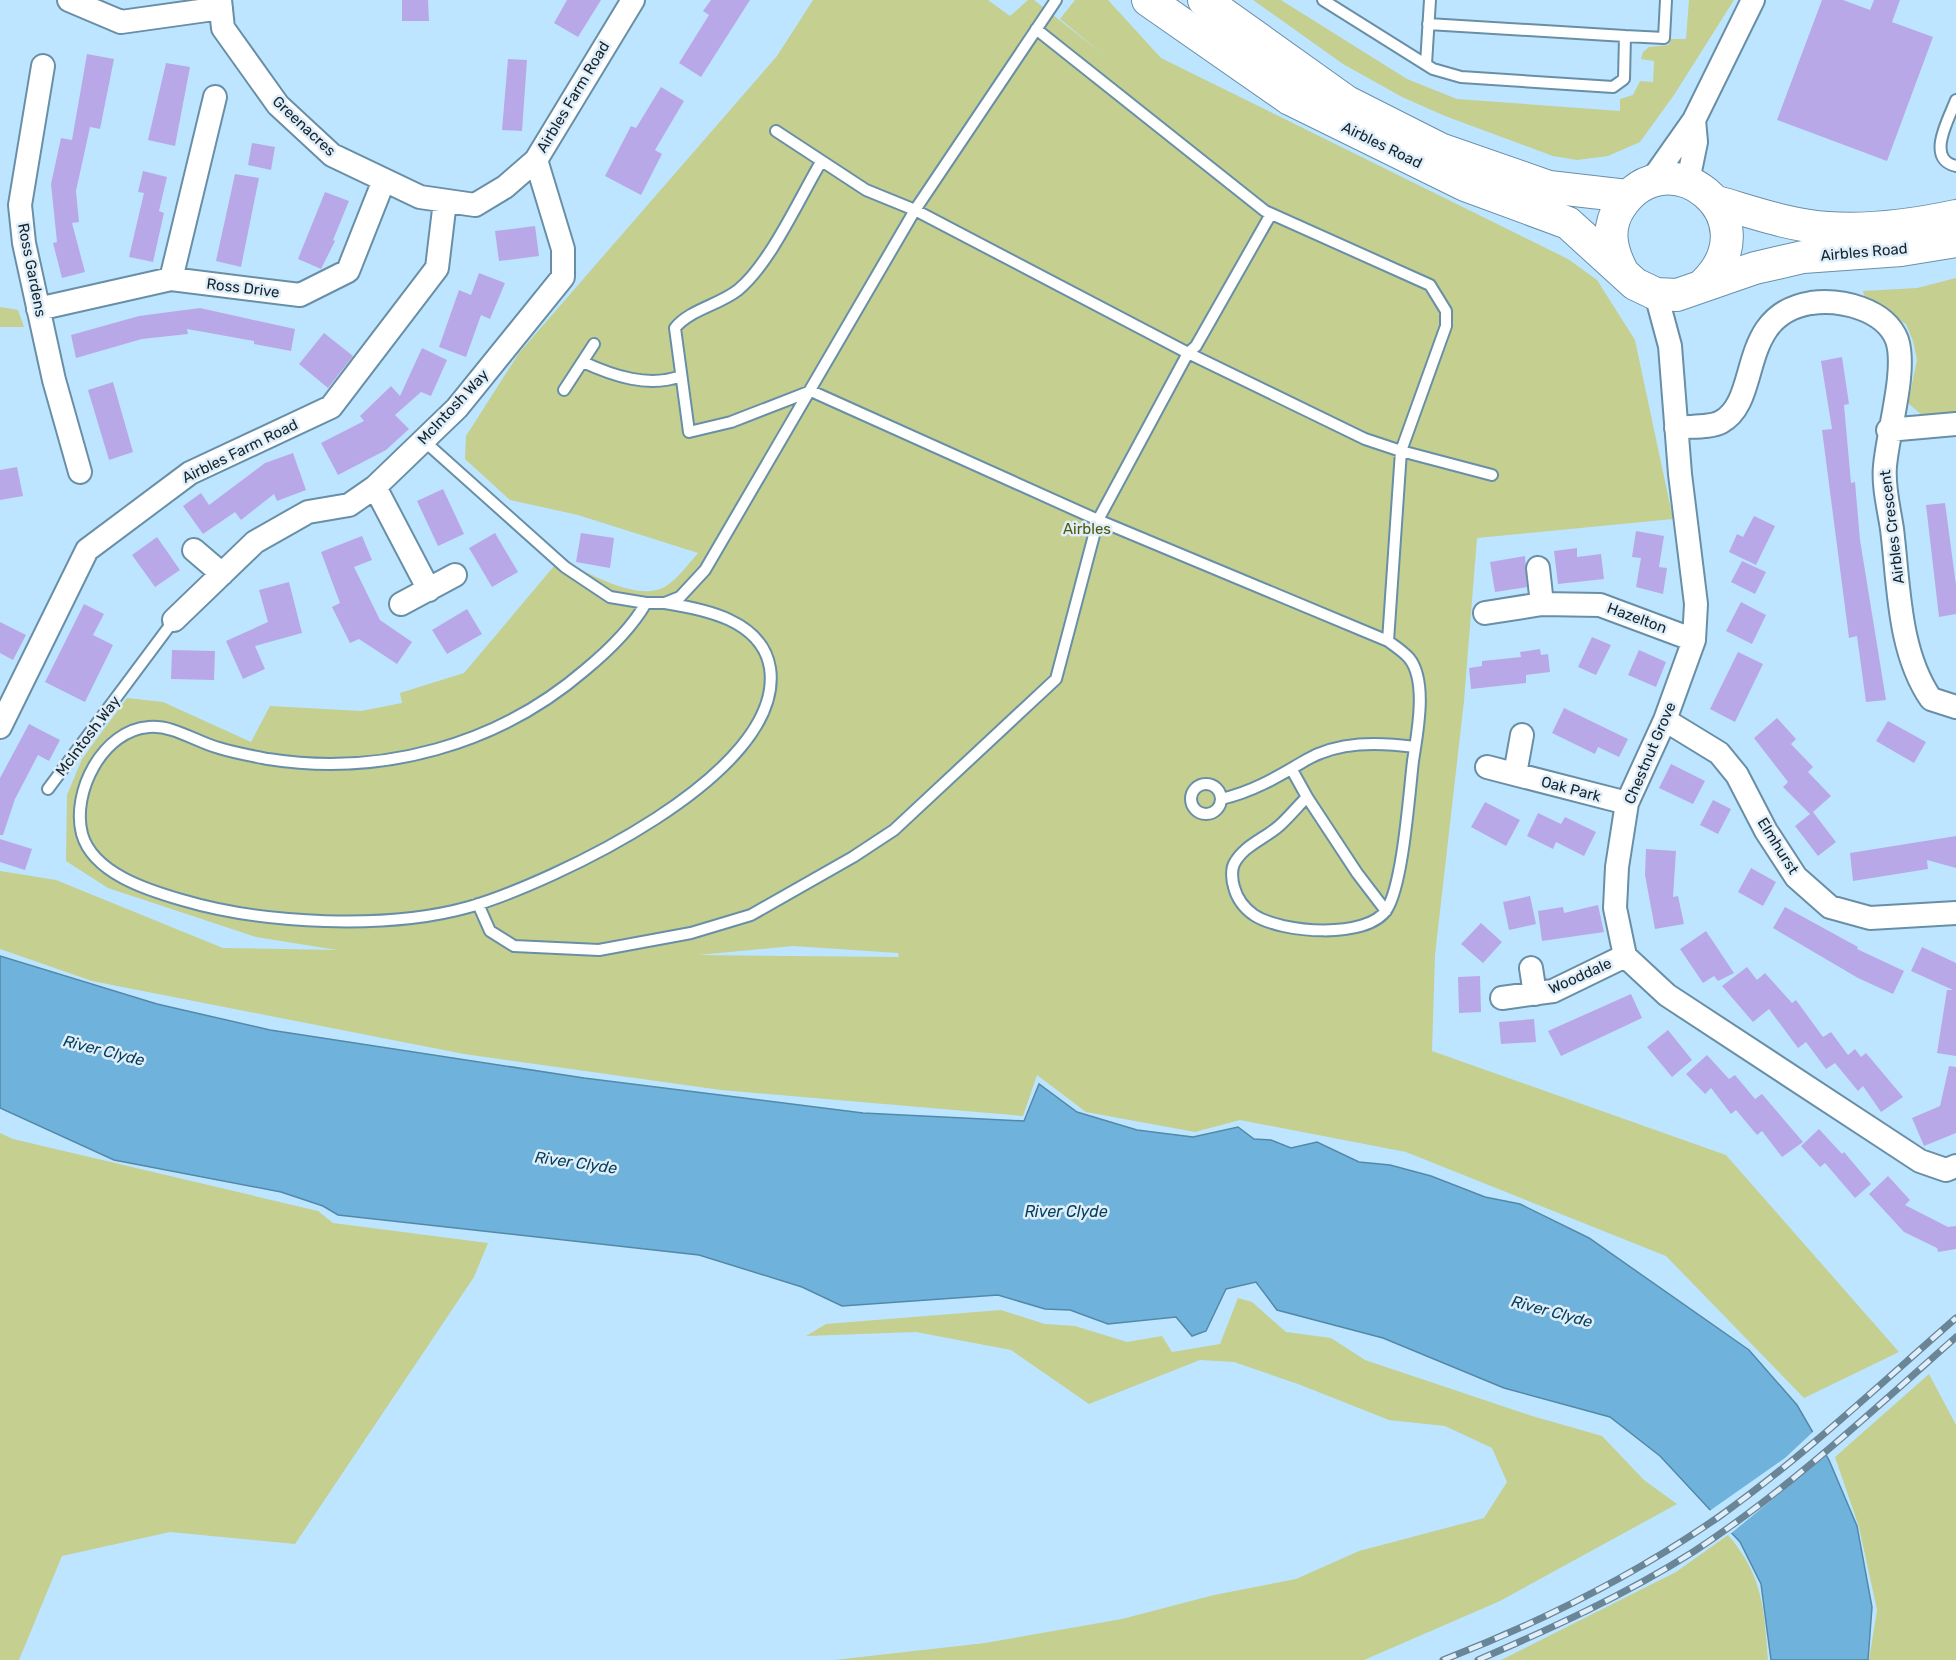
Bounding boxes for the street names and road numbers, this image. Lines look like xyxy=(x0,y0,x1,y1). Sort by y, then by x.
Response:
street label: Airbles Farm Road xyxy=(533,38,613,156)
street label: Greenacres xyxy=(269,92,340,160)
street label: Airbles Road xyxy=(1339,118,1425,172)
street label: Ross Gardens xyxy=(14,221,50,319)
street label: Airbles Road xyxy=(1820,239,1908,265)
street label: Ross Drive xyxy=(205,275,281,301)
street label: McIntosh Way xyxy=(414,366,492,448)
street label: Airbles Farm Road xyxy=(179,415,301,487)
street label: Airbles Crescent xyxy=(1876,469,1908,585)
street label: Hazelton xyxy=(1605,599,1669,637)
street label: McIntosh Way xyxy=(52,692,124,780)
street label: Chestnut Grove xyxy=(1620,699,1680,807)
street label: Oak Park xyxy=(1539,772,1603,806)
street label: Elmhurst xyxy=(1754,814,1803,878)
street label: Wooddale xyxy=(1546,954,1614,998)

